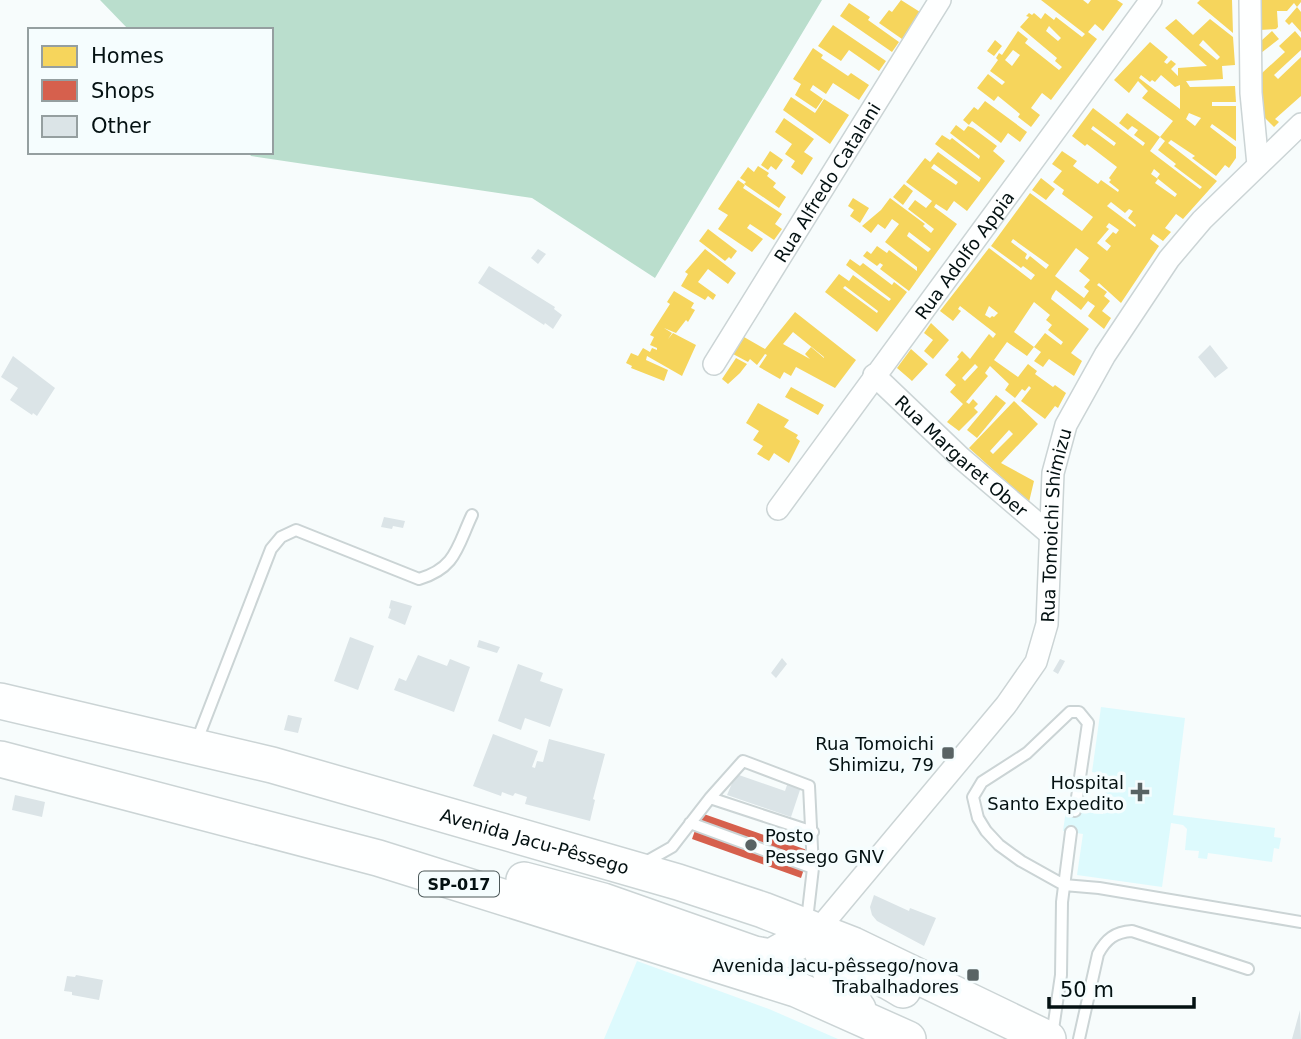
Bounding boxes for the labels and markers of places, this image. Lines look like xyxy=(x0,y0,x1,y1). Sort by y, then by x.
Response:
place label: Rua Tomoichi Shimizu, 79 xyxy=(815,733,934,775)
marker: Rua Tomoichi Shimizu, 79 xyxy=(940,745,956,761)
place label: Hospital Santo Expedito xyxy=(987,772,1124,814)
marker: Hospital Santo Expedito xyxy=(1130,782,1150,802)
place label: Posto Pessego GNV xyxy=(765,825,885,867)
marker: Posto Pessego GNV xyxy=(743,837,759,853)
place label: Avenida Jacu-pêssego/nova Trabalhadores xyxy=(712,955,959,997)
marker: Avenida Jacu-pêssego/nova Trabalhadores xyxy=(965,967,981,983)

